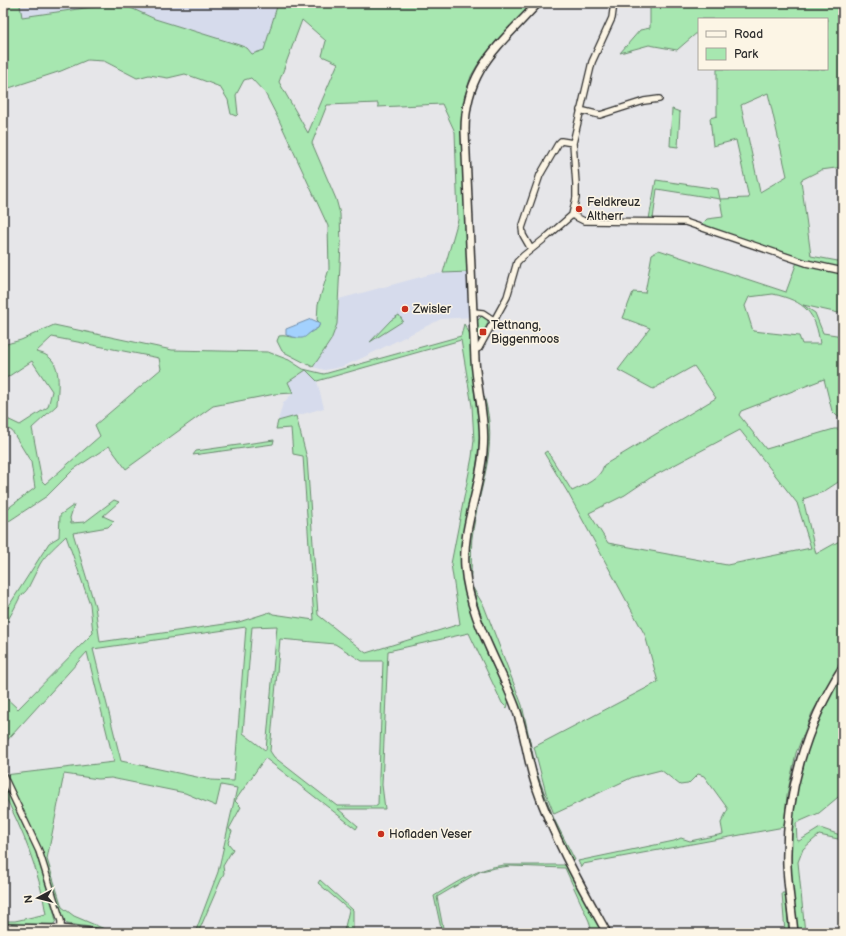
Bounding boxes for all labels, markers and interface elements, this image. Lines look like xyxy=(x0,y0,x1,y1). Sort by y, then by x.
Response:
legend xyxy=(698,18,828,70)
text: Road xyxy=(734,27,763,42)
text: Park xyxy=(734,47,758,62)
place label: Feldkreuz Altherr xyxy=(587,195,640,224)
marker: Feldkreuz Altherr xyxy=(574,204,584,214)
place label: Zwisler xyxy=(412,302,452,317)
marker: Zwisler xyxy=(400,304,410,314)
place label: Tettnang, Biggenmoos xyxy=(491,318,559,347)
marker: Tettnang, Biggenmoos xyxy=(478,327,488,337)
place label: Hofladen Veser xyxy=(389,827,472,842)
marker: Hofladen Veser xyxy=(376,829,386,839)
north arrow xyxy=(18,878,58,918)
text: N xyxy=(22,894,36,904)

